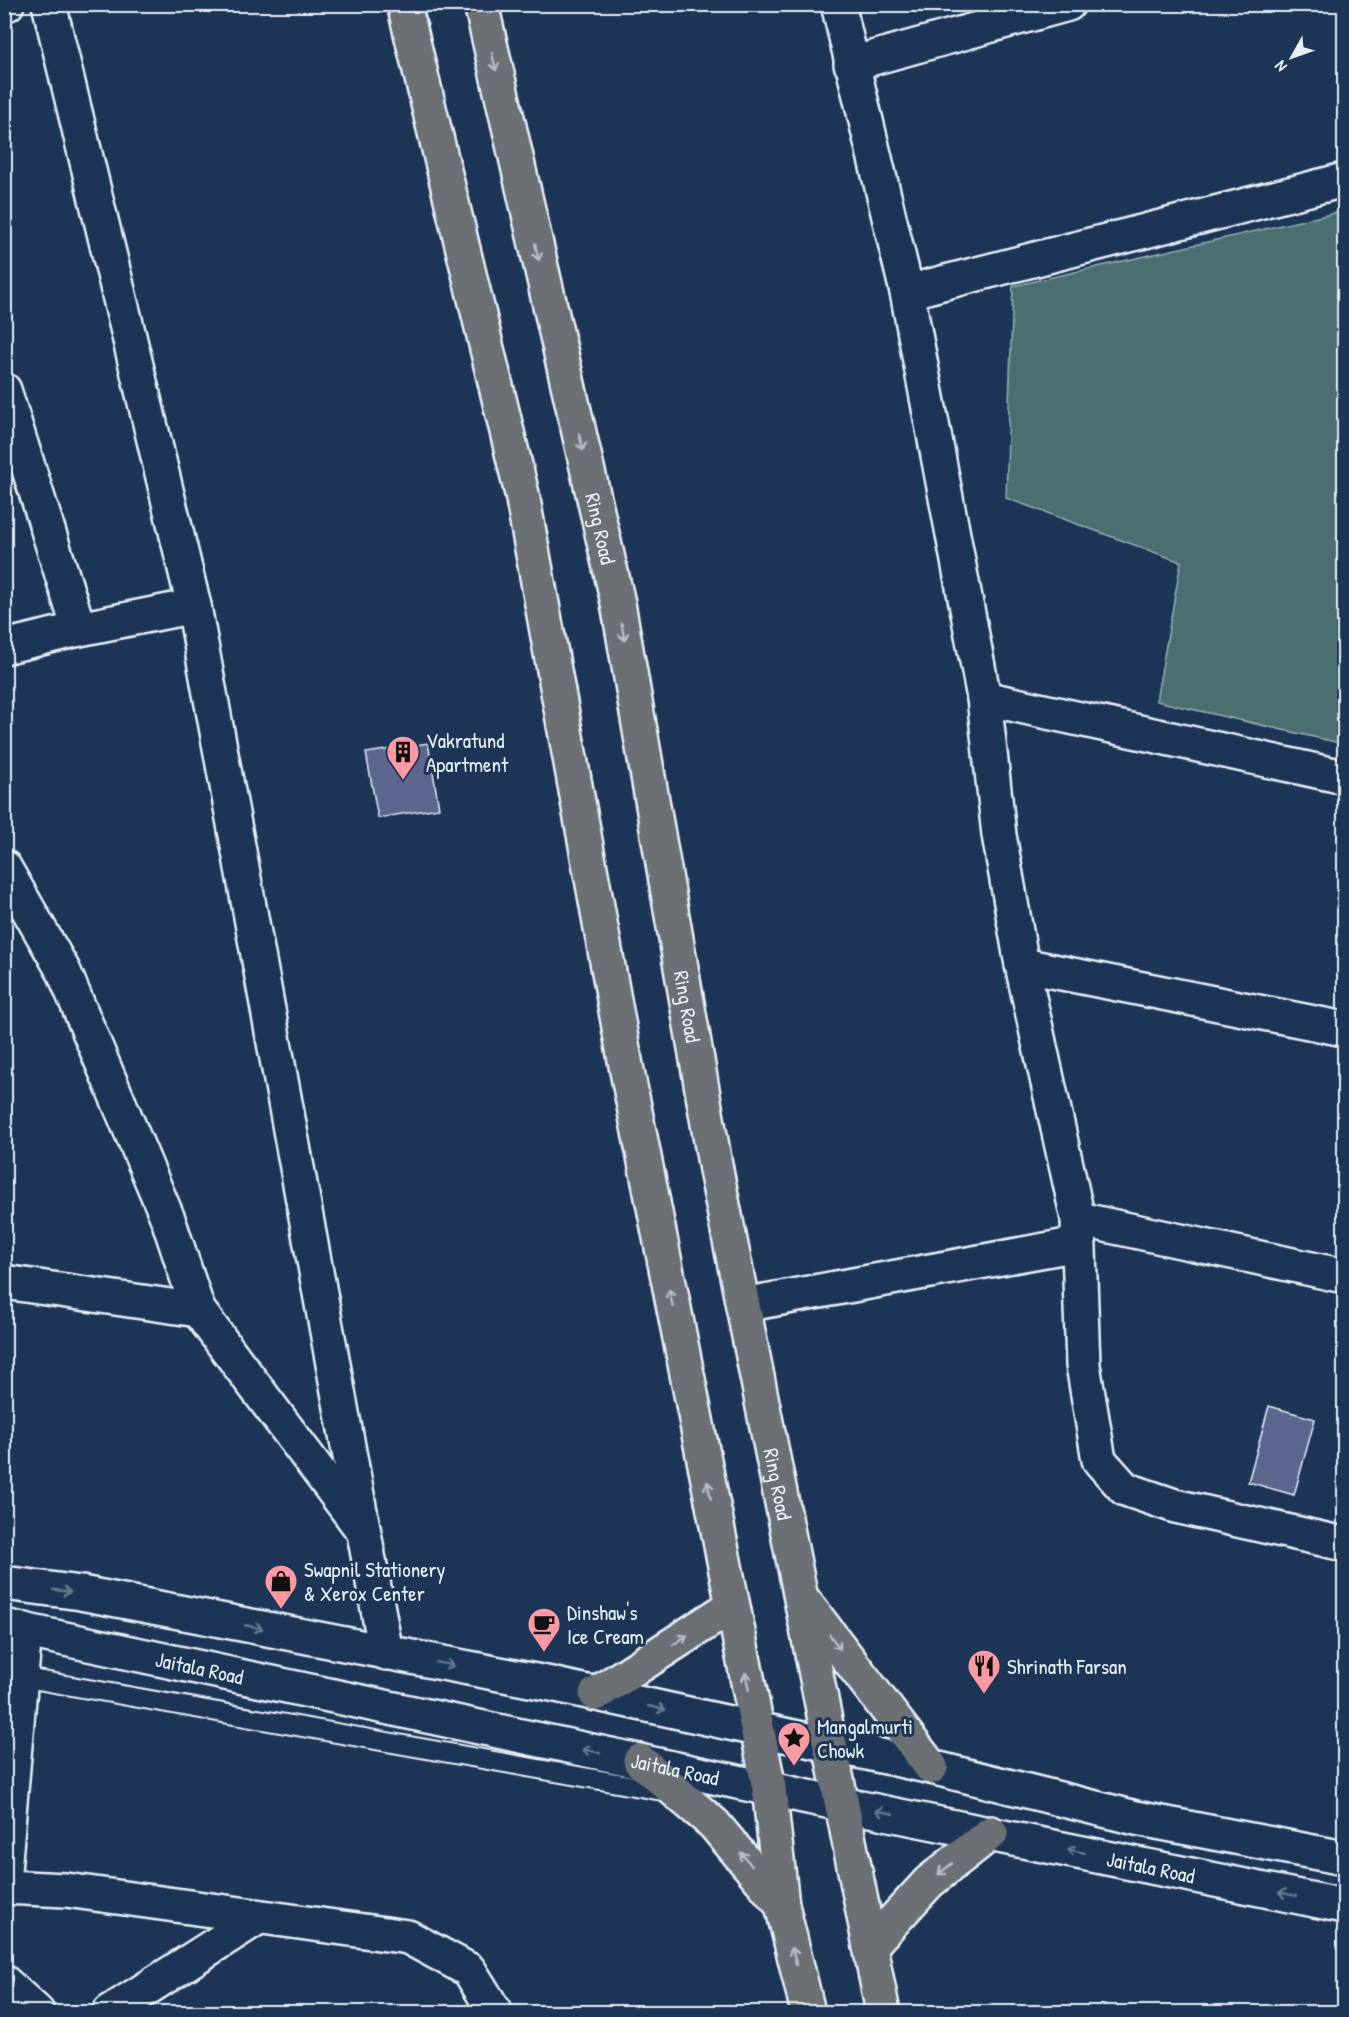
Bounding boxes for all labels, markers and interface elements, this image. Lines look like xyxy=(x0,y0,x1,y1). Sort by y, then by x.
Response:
north arrow xyxy=(1262,27,1322,87)
one-way arrow xyxy=(489,51,500,71)
text: N xyxy=(1269,56,1292,77)
one-way arrow xyxy=(532,242,544,261)
one-way arrow xyxy=(575,432,587,451)
street label: Ring Road xyxy=(579,490,623,567)
one-way arrow xyxy=(617,622,628,642)
place label: Vakratund Apartment xyxy=(426,726,509,779)
building icon: Vakratund Apartment xyxy=(385,734,421,781)
street label: Ring Road xyxy=(667,968,708,1045)
one-way arrow xyxy=(665,1289,676,1309)
street label: Ring Road xyxy=(757,1446,800,1522)
one-way arrow xyxy=(703,1481,714,1500)
place label: Swapnil Stationery & Xerox Center xyxy=(304,1555,446,1608)
shop icon: Swapnil Stationery & Xerox Center xyxy=(263,1563,299,1610)
one-way arrow xyxy=(52,1586,72,1597)
place label: Dinshaw's Ice Cream xyxy=(567,1598,644,1651)
cafe icon: Dinshaw's Ice Cream xyxy=(526,1606,562,1653)
one-way arrow xyxy=(244,1622,263,1633)
one-way arrow xyxy=(671,1633,688,1645)
one-way arrow xyxy=(829,1633,841,1649)
street label: Jaitala Road xyxy=(153,1644,246,1691)
restaurant icon: Shrinath Farsan xyxy=(966,1648,1002,1695)
place label: Shrinath Farsan xyxy=(1007,1652,1127,1681)
one-way arrow xyxy=(435,1659,455,1670)
one-way arrow xyxy=(741,1672,752,1691)
one-way arrow xyxy=(647,1703,666,1714)
place label: Mangalmurti Chowk xyxy=(817,1712,913,1765)
place icon: Mangalmurti Chowk xyxy=(776,1720,812,1767)
one-way arrow xyxy=(582,1744,601,1756)
street label: Jaitala Road xyxy=(628,1745,722,1792)
one-way arrow xyxy=(875,1806,895,1817)
one-way arrow xyxy=(1066,1844,1085,1856)
street label: Jaitala Road xyxy=(1104,1844,1198,1890)
one-way arrow xyxy=(739,1851,752,1867)
one-way arrow xyxy=(937,1863,953,1876)
one-way arrow xyxy=(1278,1888,1297,1899)
one-way arrow xyxy=(788,1946,800,1965)

